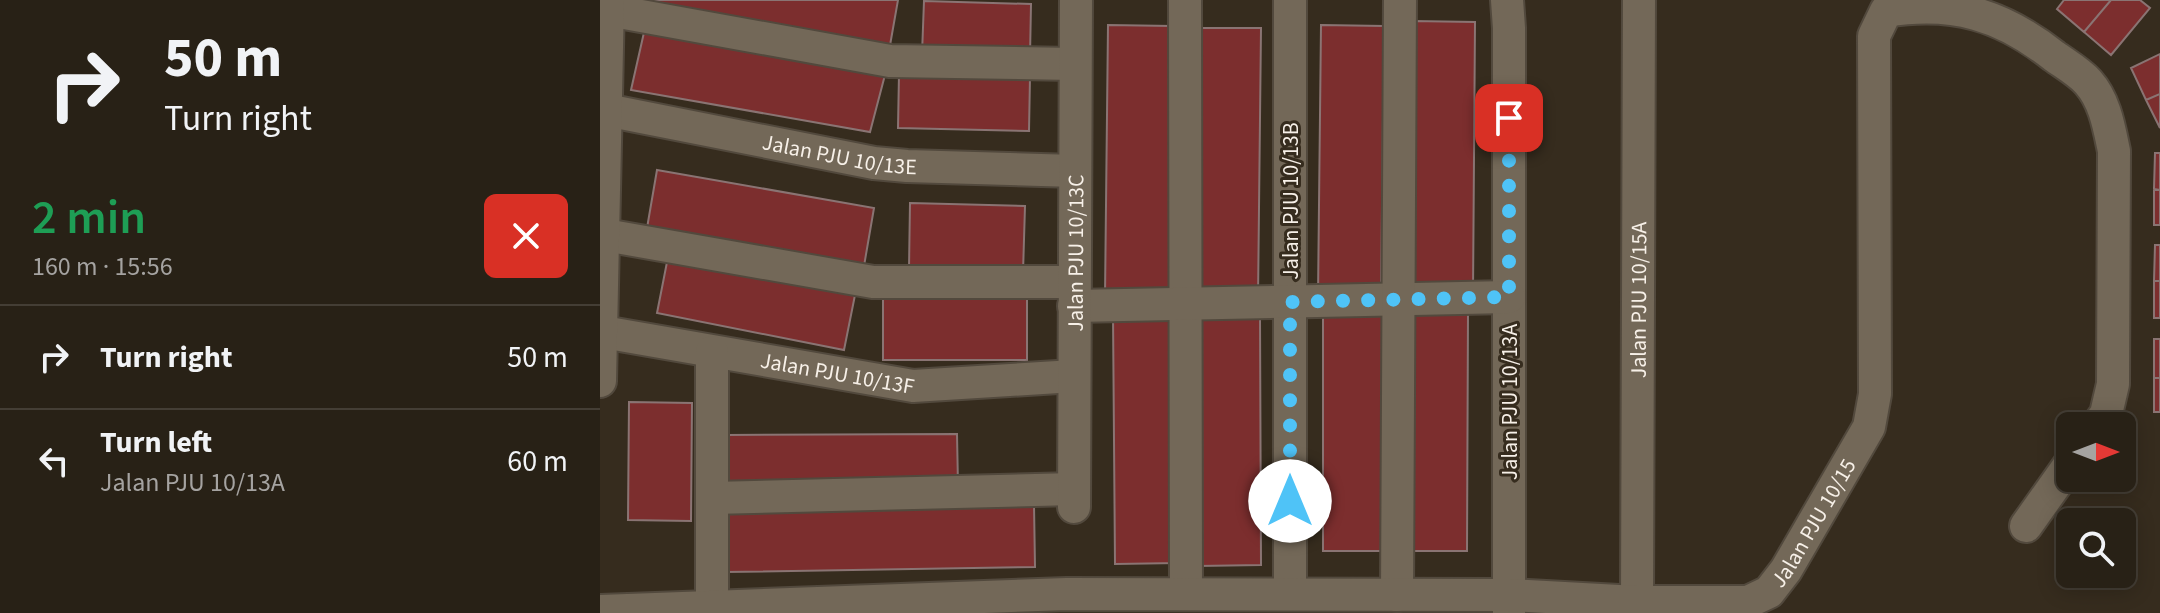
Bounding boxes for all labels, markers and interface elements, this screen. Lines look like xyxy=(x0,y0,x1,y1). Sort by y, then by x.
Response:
text: 50 m xyxy=(164,19,282,98)
icon: right xyxy=(32,32,136,136)
pin xyxy=(1475,84,1543,152)
text: Turn right xyxy=(164,93,312,144)
icon: arrive xyxy=(1487,96,1531,140)
street label: Jalan PJU 10/13B xyxy=(1275,122,1307,280)
street label: Jalan PJU 10/13E xyxy=(760,126,917,183)
street label: Jalan PJU 10/13C xyxy=(1060,174,1092,332)
text: 2 min xyxy=(32,184,146,252)
button: close xyxy=(484,194,568,278)
street label: Jalan PJU 10/15A xyxy=(1623,222,1655,378)
text: 160 m · 15:56 xyxy=(32,248,173,285)
street label: Jalan PJU 10/13A xyxy=(1494,324,1526,480)
icon: right xyxy=(32,335,76,379)
text: Turn right xyxy=(100,336,232,379)
text: 50 m xyxy=(507,336,568,379)
street label: Jalan PJU 10/13F xyxy=(758,345,917,403)
north arrow xyxy=(2056,412,2136,492)
map controls xyxy=(2056,412,2136,588)
text: Turn left xyxy=(100,421,212,464)
icon: left xyxy=(32,439,76,483)
text: 60 m xyxy=(507,440,568,483)
street label: Jalan PJU 10/15 xyxy=(1763,453,1864,595)
position arrow xyxy=(1248,459,1332,543)
text: Jalan PJU 10/13A xyxy=(100,464,285,501)
button: search xyxy=(2056,508,2136,588)

